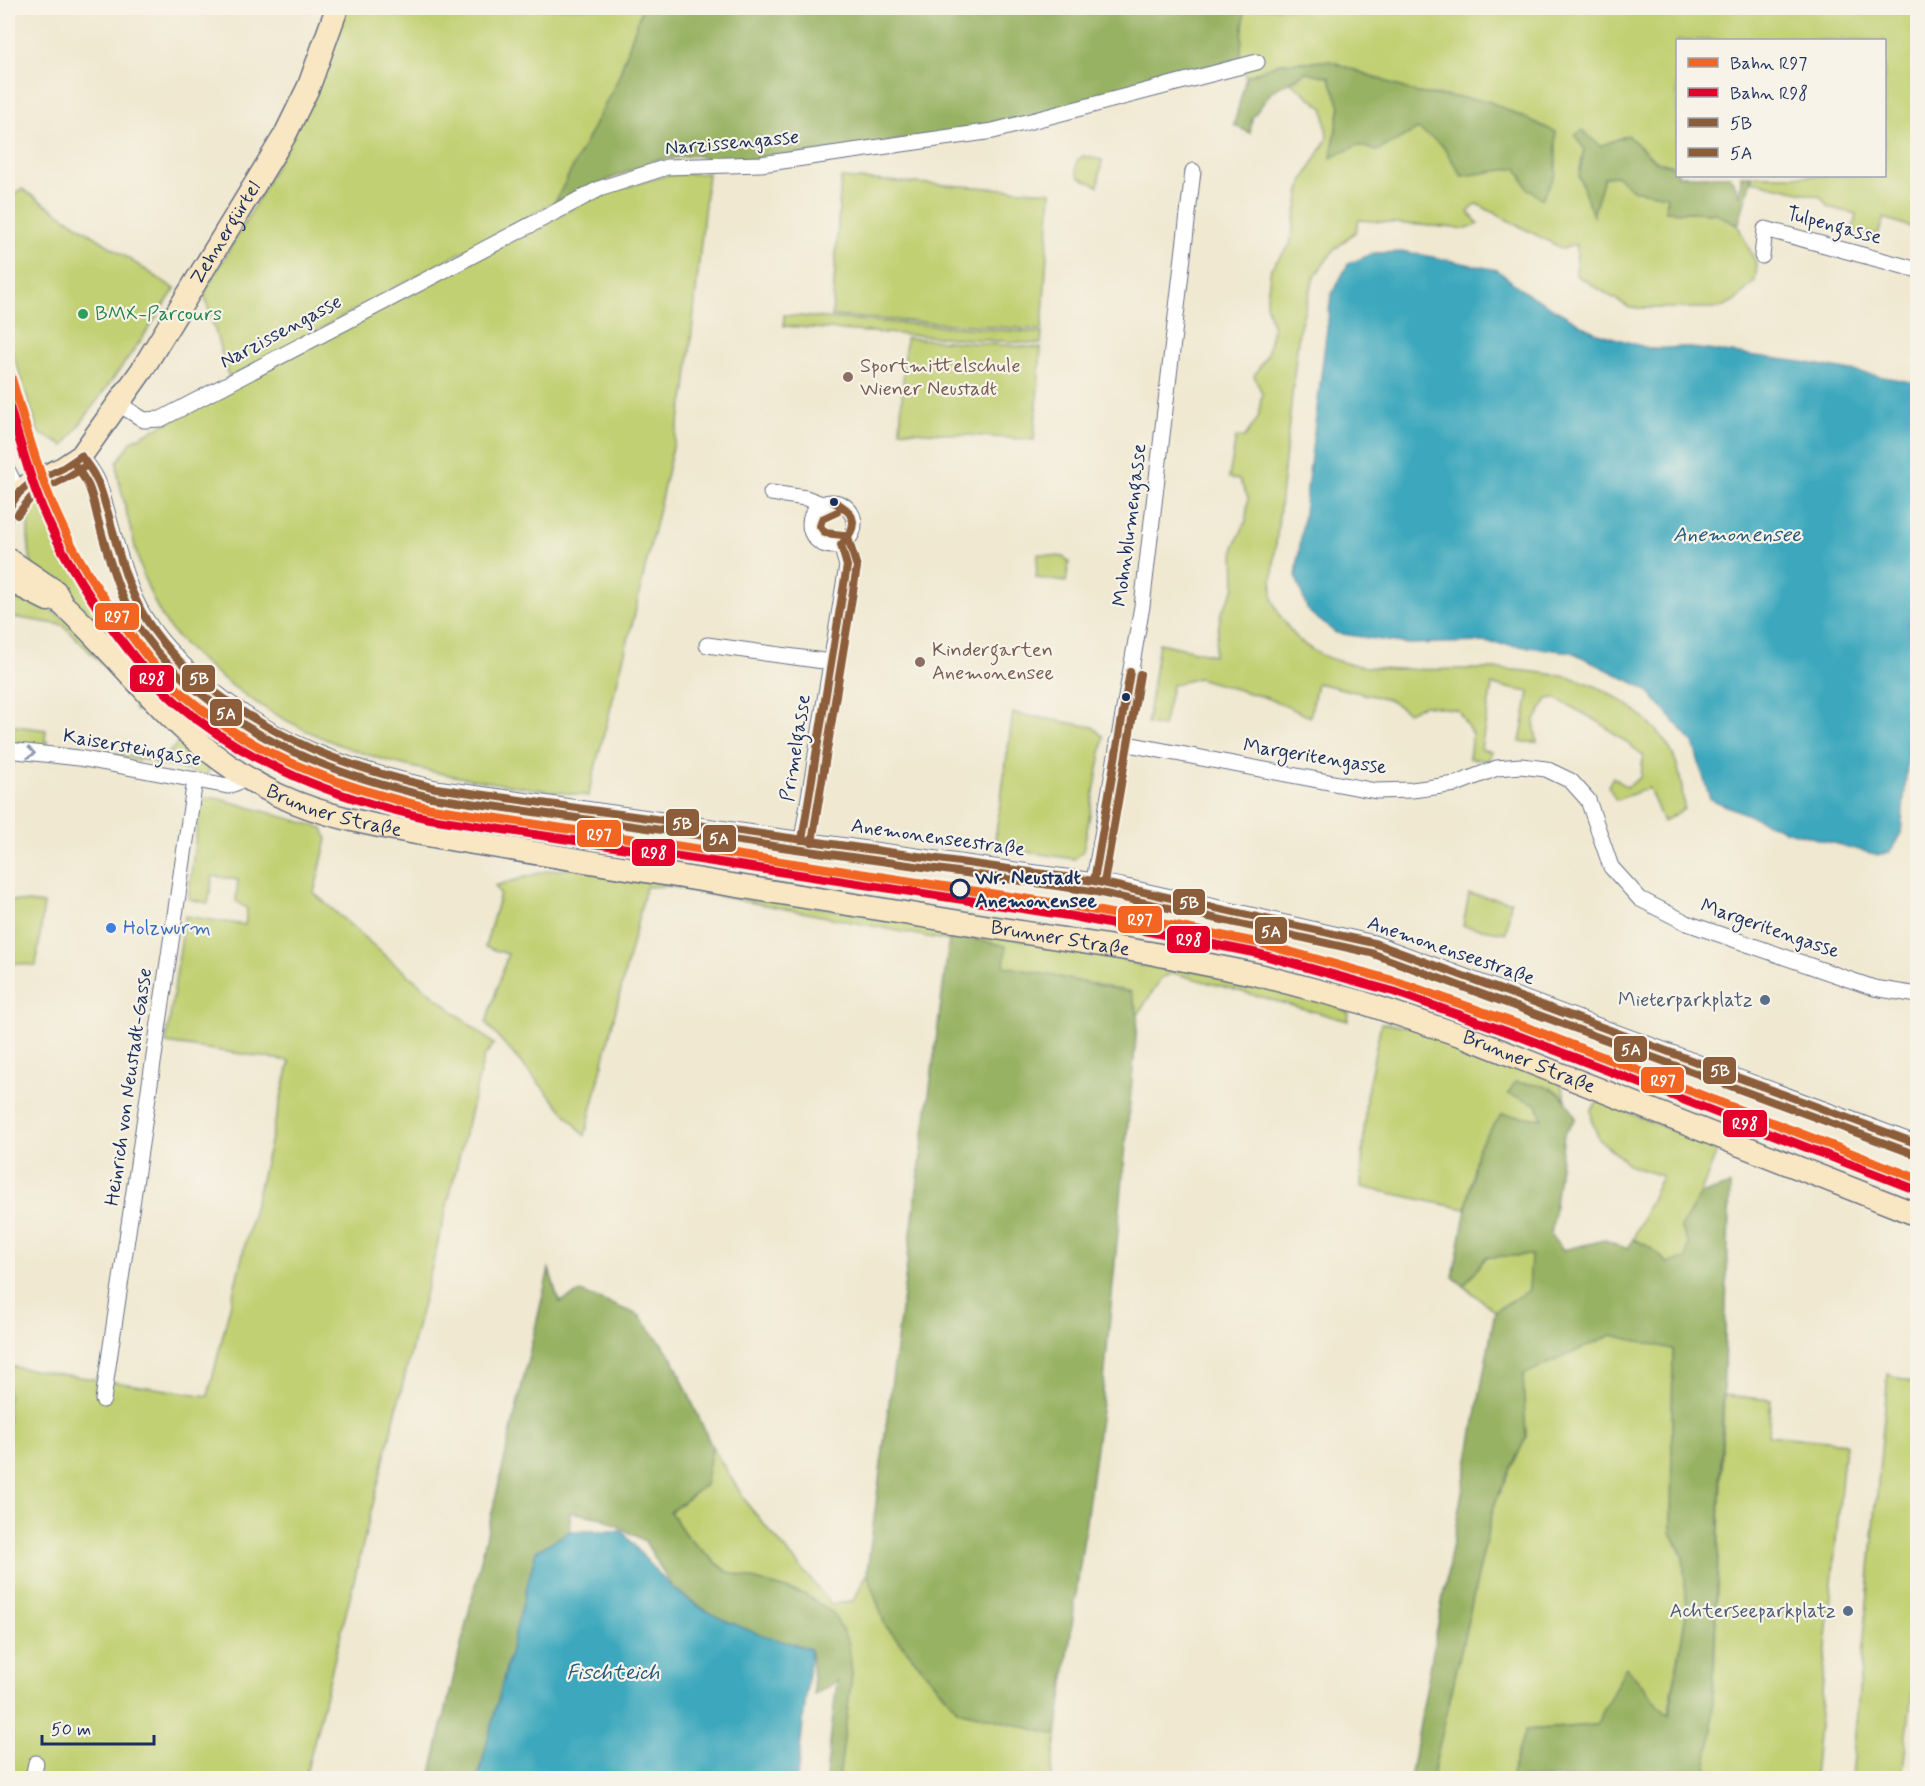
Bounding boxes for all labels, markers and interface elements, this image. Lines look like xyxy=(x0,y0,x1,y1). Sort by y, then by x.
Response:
legend xyxy=(1676,39,1886,177)
text: Bahn R97 xyxy=(1730,52,1807,76)
text: Bahn R98 xyxy=(1730,82,1808,106)
text: 5B xyxy=(1730,112,1752,136)
street label: Narzissengasse xyxy=(664,124,800,162)
text: 5A xyxy=(1730,142,1753,166)
street label: Zehnergürtel xyxy=(184,176,267,290)
street label: Tulpengasse xyxy=(1783,200,1885,254)
street label: Narzissengasse xyxy=(215,289,347,375)
place label: BMX-Parcours xyxy=(95,301,222,328)
marker: BMX-Parcours xyxy=(76,307,90,321)
place label: Sportmittelschule Wiener Neustadt xyxy=(860,353,1021,403)
marker: Sportmittelschule Wiener Neustadt xyxy=(841,370,855,384)
street label: Mohnblumengasse xyxy=(1107,442,1155,608)
unlabelled marker xyxy=(828,496,840,508)
water label: Anemonensee xyxy=(1673,521,1802,549)
line badge: R97 xyxy=(94,602,140,631)
text: R97 xyxy=(104,607,130,628)
place label: Kindergarten Anemonensee xyxy=(932,637,1054,687)
marker: Kindergarten Anemonensee xyxy=(913,655,927,669)
line badge: R98 xyxy=(129,664,175,693)
line badge: 5B xyxy=(181,664,216,693)
text: R98 xyxy=(139,669,165,690)
text: 5B xyxy=(189,669,209,690)
unlabelled marker xyxy=(1120,691,1132,703)
street label: Primelgasse xyxy=(774,692,820,804)
line badge: 5A xyxy=(209,698,243,727)
text: 5A xyxy=(216,704,236,725)
street label: Kaisersteingasse xyxy=(60,723,203,775)
street label: Margeritengasse xyxy=(1241,732,1389,783)
one-way arrow xyxy=(26,746,35,759)
street label: Brunner Straße xyxy=(261,778,404,844)
line badge: 5B xyxy=(665,808,700,837)
street label: Anemonenseestraße xyxy=(849,812,1027,864)
text: 5B xyxy=(672,814,692,835)
line badge: R97 xyxy=(576,819,622,848)
line badge: 5A xyxy=(702,824,737,853)
text: R97 xyxy=(586,825,612,846)
text: 5A xyxy=(709,829,729,850)
line badge: R98 xyxy=(631,838,676,867)
text: R98 xyxy=(641,843,667,864)
place label: Wr. Neustadt Anemonensee xyxy=(974,865,1098,915)
marker: Wr. Neustadt Anemonensee xyxy=(950,879,970,899)
line badge: 5B xyxy=(1172,888,1206,916)
text: 5B xyxy=(1179,893,1199,914)
street label: Margeritengasse xyxy=(1697,893,1843,966)
line badge: R97 xyxy=(1117,905,1163,934)
text: R97 xyxy=(1127,910,1153,931)
street label: Anemonenseestraße xyxy=(1364,910,1538,992)
street label: Brunner Straße xyxy=(989,914,1132,963)
place label: Holzwurm xyxy=(123,915,211,942)
line badge: 5A xyxy=(1254,916,1288,945)
marker: Holzwurm xyxy=(104,921,118,935)
text: 5A xyxy=(1261,922,1281,943)
line badge: R98 xyxy=(1166,925,1211,954)
text: R98 xyxy=(1176,930,1202,951)
street label: Heinrich von Neustadt-Gasse xyxy=(99,966,159,1208)
place label: Mieterparkplatz xyxy=(1618,987,1753,1014)
marker: Mieterparkplatz xyxy=(1758,993,1772,1007)
street label: Brunner Straße xyxy=(1459,1023,1600,1100)
line badge: 5A xyxy=(1613,1035,1648,1063)
text: 5A xyxy=(1621,1040,1641,1061)
line badge: 5B xyxy=(1702,1056,1737,1085)
text: 5B xyxy=(1710,1061,1730,1082)
line badge: R97 xyxy=(1640,1066,1685,1094)
text: R97 xyxy=(1650,1071,1676,1092)
line badge: R98 xyxy=(1722,1109,1768,1138)
text: R98 xyxy=(1732,1114,1758,1135)
place label: Achterseeparkplatz xyxy=(1670,1598,1836,1625)
marker: Achterseeparkplatz xyxy=(1841,1604,1855,1618)
water label: Fischteich xyxy=(566,1659,660,1687)
scale bar xyxy=(42,1708,154,1746)
text: 50 m xyxy=(51,1718,91,1742)

